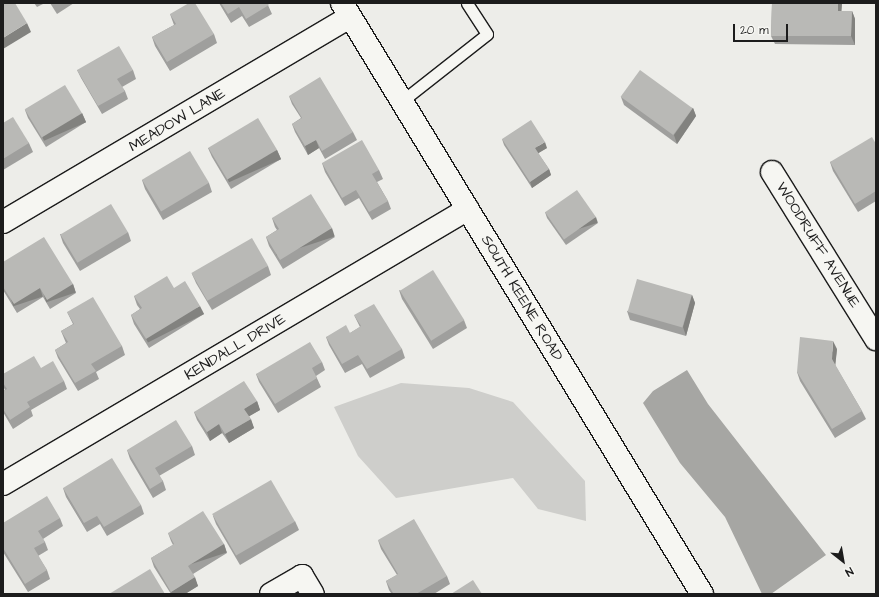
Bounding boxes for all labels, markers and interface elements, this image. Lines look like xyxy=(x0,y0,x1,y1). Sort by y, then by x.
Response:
scale bar xyxy=(735,16,790,42)
text: 20 m xyxy=(740,22,769,39)
street label: MEADOW LANE xyxy=(126,84,228,156)
street label: WOODRUFF AVENUE xyxy=(772,179,864,311)
street label: SOUTH KEENE ROAD xyxy=(477,232,567,364)
street label: KENDALL DRIVE xyxy=(181,310,289,384)
north arrow xyxy=(823,541,863,581)
text: N xyxy=(843,564,856,580)

